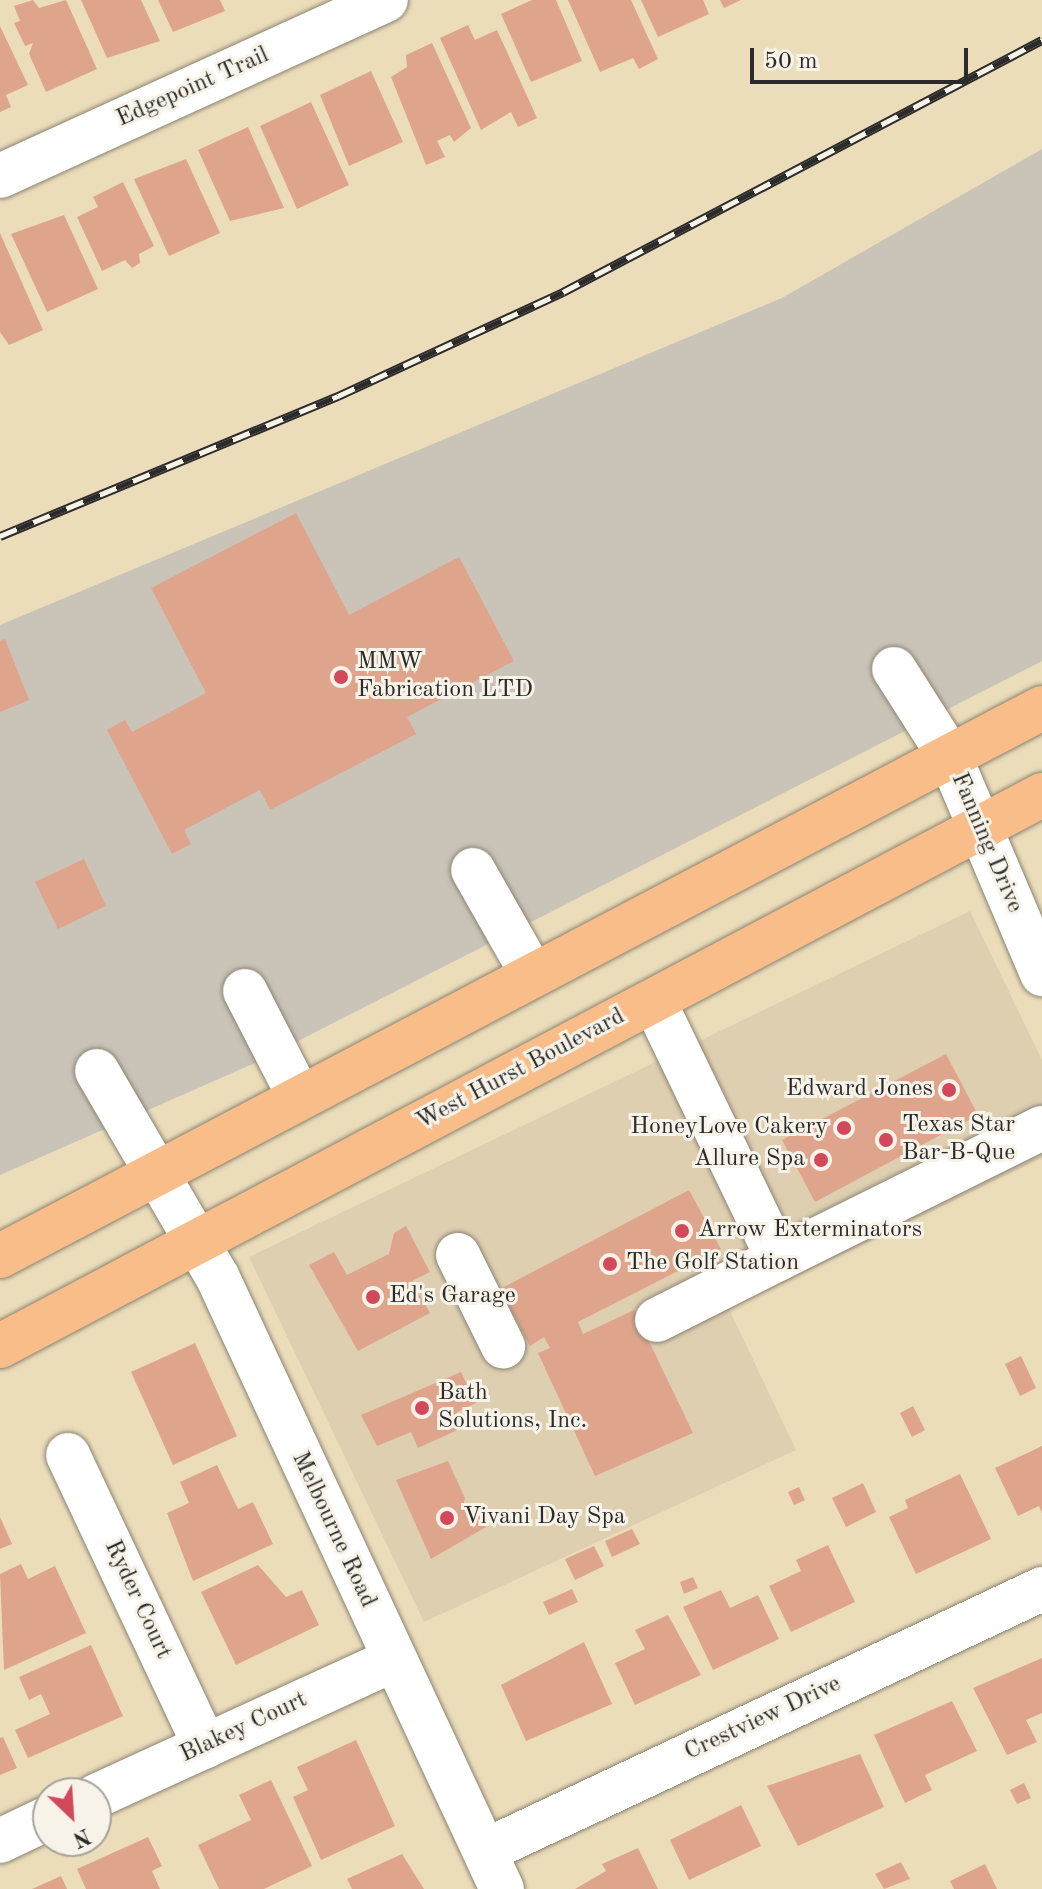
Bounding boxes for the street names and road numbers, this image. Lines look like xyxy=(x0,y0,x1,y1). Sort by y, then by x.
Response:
street label: Edgepoint Trail xyxy=(112,42,274,134)
street label: Fanning Drive xyxy=(944,769,1028,917)
street label: West Hurst Boulevard xyxy=(412,1003,630,1137)
street label: Melbourne Road xyxy=(284,1447,382,1613)
street label: Ryder Court xyxy=(97,1536,177,1664)
street label: Crestview Drive xyxy=(680,1670,846,1768)
street label: Blakey Court xyxy=(176,1686,312,1770)

